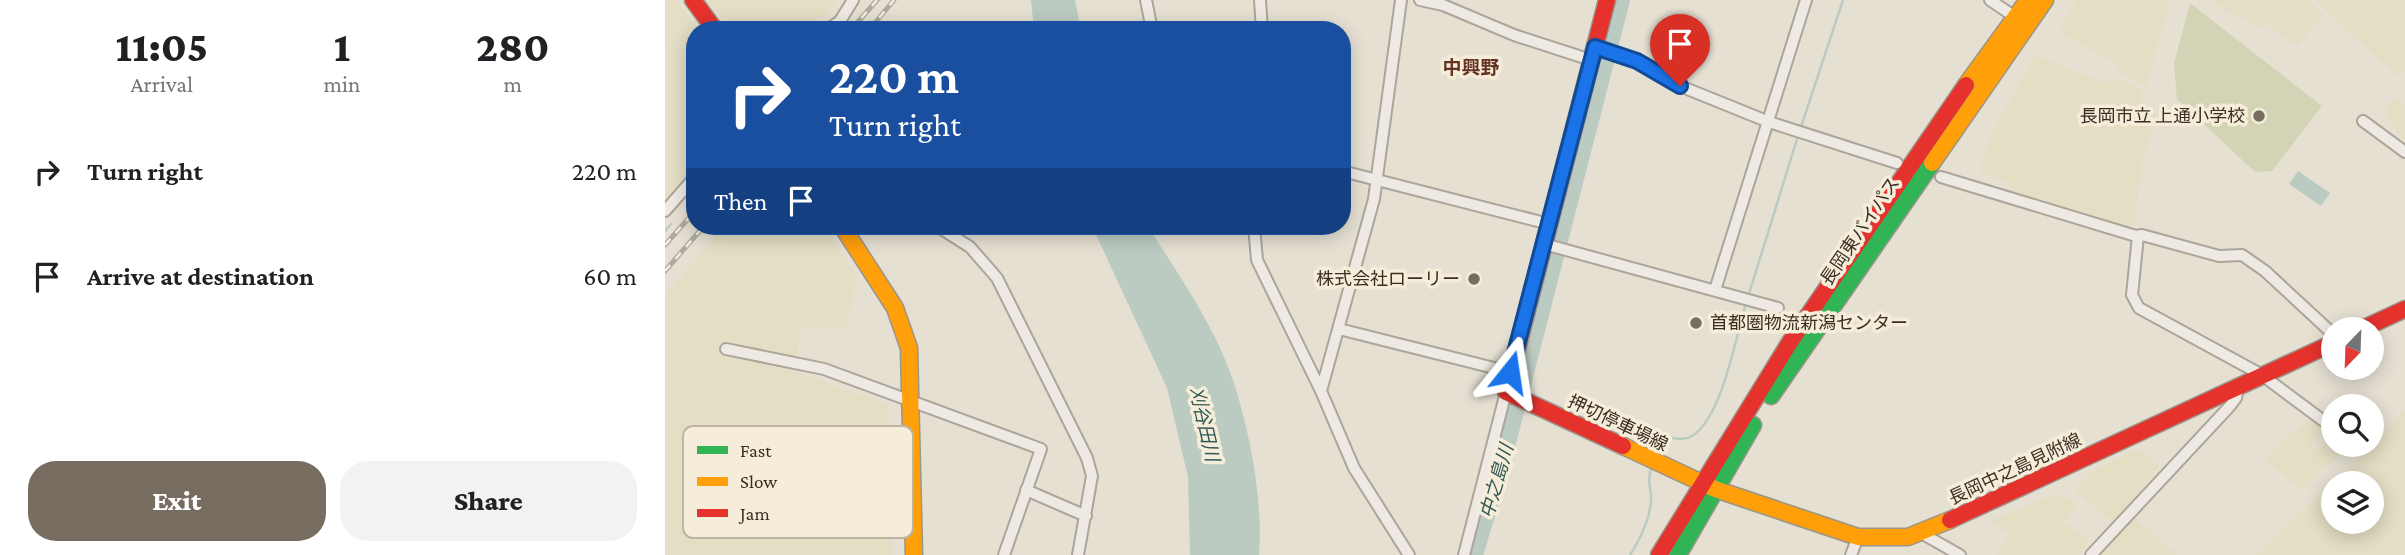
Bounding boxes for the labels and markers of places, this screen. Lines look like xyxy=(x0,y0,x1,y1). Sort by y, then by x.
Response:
pin xyxy=(1650,14,1710,86)
place label: 長岡市立 上通小学校 xyxy=(2080,106,2245,126)
marker: 長岡市立 上通小学校 xyxy=(2251,108,2267,124)
place label: 株式会社ローリー xyxy=(1316,269,1460,289)
marker: 株式会社ローリー xyxy=(1466,271,1482,287)
place label: 首都圏物流新潟センター xyxy=(1710,313,1908,333)
marker: 首都圏物流新潟センター xyxy=(1688,315,1704,331)

